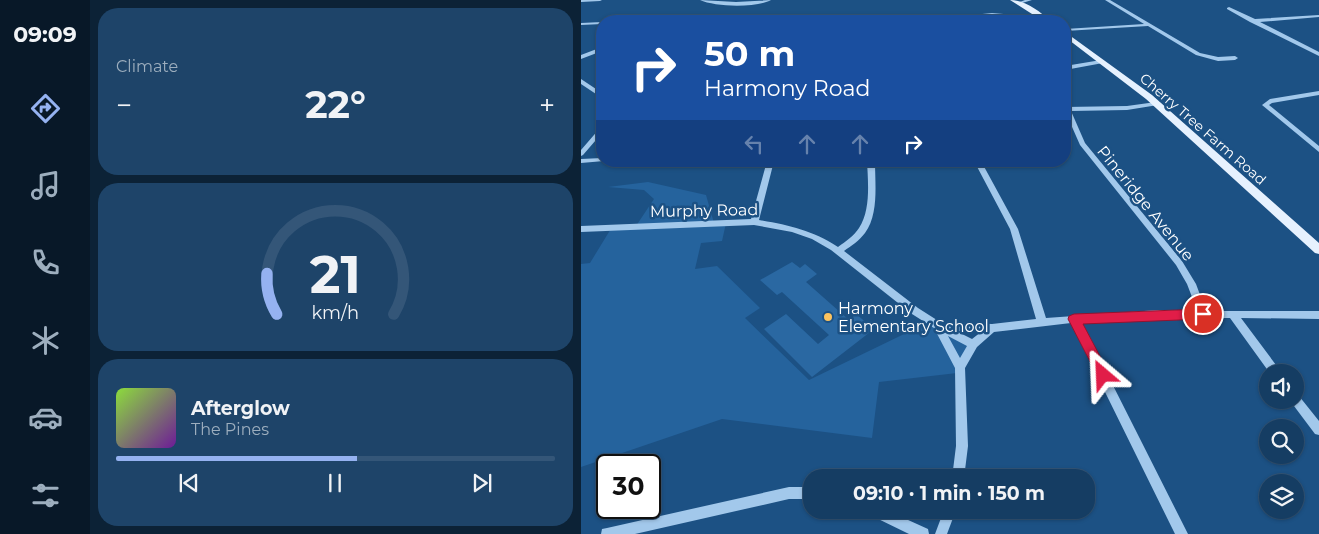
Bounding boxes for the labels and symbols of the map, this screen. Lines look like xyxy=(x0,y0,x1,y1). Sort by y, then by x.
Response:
street label: Cherry Tree Farm Road xyxy=(1136,69,1270,189)
street label: Pineridge Avenue xyxy=(1093,142,1198,265)
street label: Murphy Road xyxy=(650,200,758,221)
pin xyxy=(1182,293,1224,335)
place label: Harmony Elementary School xyxy=(838,299,989,336)
marker: Harmony Elementary School xyxy=(822,311,834,323)
position arrow xyxy=(1076,348,1128,400)
speed limit sign: 30 xyxy=(596,454,661,519)

